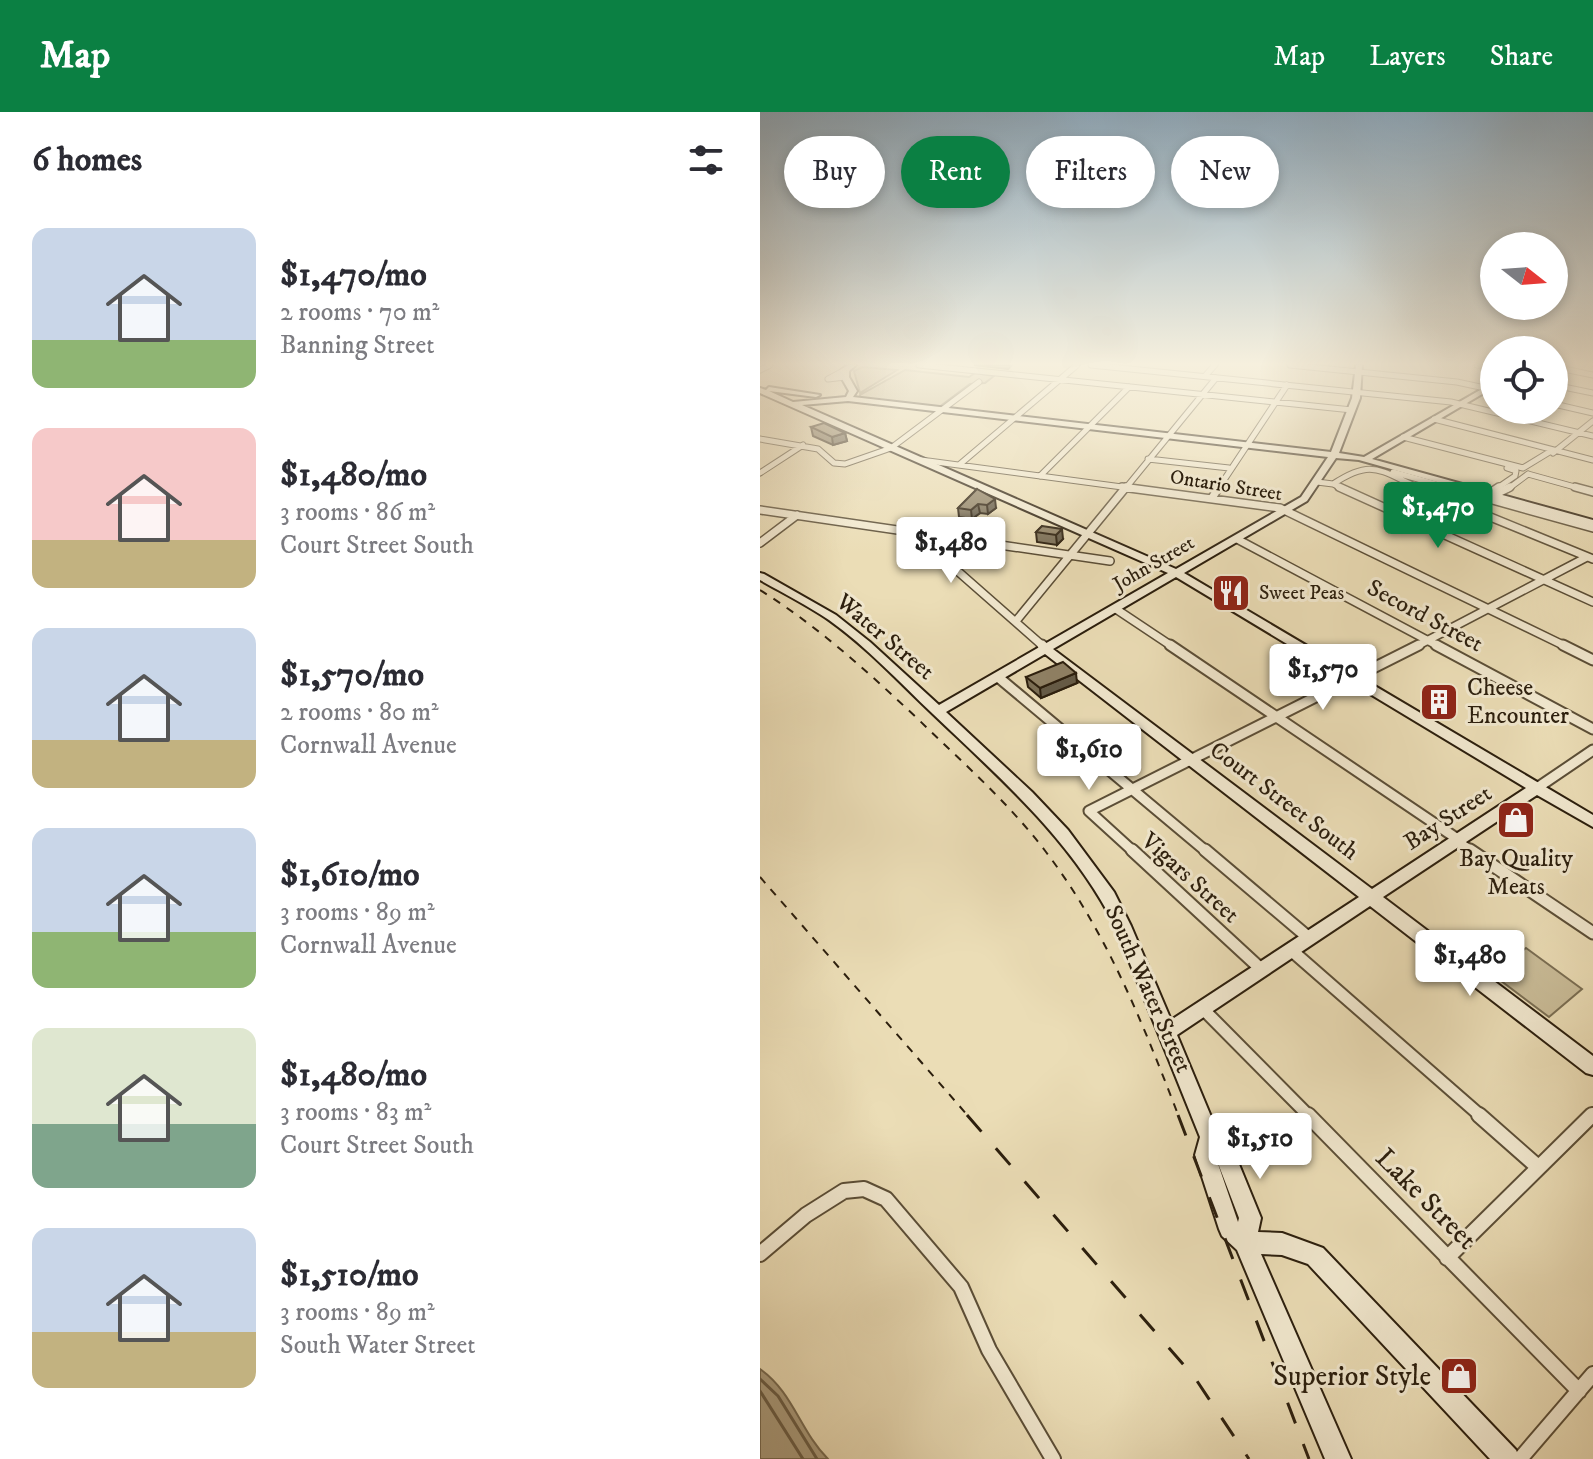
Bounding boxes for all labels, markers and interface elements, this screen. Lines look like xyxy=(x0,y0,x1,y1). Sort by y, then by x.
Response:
text: Map xyxy=(40,32,110,80)
text: Map xyxy=(1274,39,1325,74)
text: Layers xyxy=(1369,39,1446,74)
text: Share xyxy=(1490,39,1553,74)
chip: Buy xyxy=(784,136,885,208)
chip: Rent xyxy=(901,136,1010,208)
chip: Filters xyxy=(1026,136,1155,208)
chip: New xyxy=(1171,136,1279,208)
icon: filters xyxy=(684,138,728,182)
text: 6 homes xyxy=(32,139,142,181)
north arrow xyxy=(1480,232,1568,320)
map controls xyxy=(1480,232,1568,424)
text: $1,470/mo xyxy=(280,254,427,296)
icon: home xyxy=(96,260,192,356)
text: 2 rooms · 70 m² xyxy=(280,296,439,329)
text: Banning Street xyxy=(280,329,435,362)
button: locate xyxy=(1480,336,1568,424)
text: $1,480/mo xyxy=(280,454,427,496)
icon: home xyxy=(96,460,192,556)
street label: Ontario Street xyxy=(1168,465,1284,507)
pin: $1,470 xyxy=(1373,482,1503,550)
text: $1,470 xyxy=(1401,491,1475,524)
text: 3 rooms · 86 m² xyxy=(280,496,435,529)
pin: $1,480 xyxy=(886,517,1016,585)
text: $1,480 xyxy=(914,526,988,559)
text: Court Street South xyxy=(280,529,474,562)
street label: John Street xyxy=(1107,531,1199,598)
restaurant icon: Sweet Peas xyxy=(1210,572,1252,614)
street label: Secord Street xyxy=(1362,573,1488,659)
place label: Sweet Peas xyxy=(1259,581,1344,606)
street label: Water Street xyxy=(829,587,941,687)
pin: $1,570 xyxy=(1258,644,1388,712)
text: $1,570 xyxy=(1288,653,1358,686)
text: $1,570/mo xyxy=(280,654,424,696)
icon: home xyxy=(96,660,192,756)
place label: Cheese Encounter xyxy=(1467,673,1569,731)
building icon: Cheese Encounter xyxy=(1418,681,1460,723)
text: 2 rooms · 80 m² xyxy=(280,696,439,729)
pin: $1,610 xyxy=(1024,724,1154,792)
text: Cornwall Avenue xyxy=(280,729,457,762)
text: $1,610 xyxy=(1055,733,1123,766)
street label: Court Street South xyxy=(1203,735,1365,867)
street label: Bay Street xyxy=(1398,778,1498,857)
shop icon: Bay Quality Meats xyxy=(1495,799,1537,841)
street label: Vigars Street xyxy=(1134,825,1246,930)
place label: Bay Quality Meats xyxy=(1459,844,1573,902)
text: $1,610/mo xyxy=(280,854,420,896)
icon: home xyxy=(96,860,192,956)
text: 3 rooms · 89 m² xyxy=(280,896,435,929)
street label: South Water Street xyxy=(1098,900,1199,1078)
text: Cornwall Avenue xyxy=(280,929,457,962)
pin: $1,480 xyxy=(1405,930,1535,998)
text: $1,480 xyxy=(1433,939,1507,972)
text: $1,480/mo xyxy=(280,1054,427,1096)
icon: home xyxy=(96,1060,192,1156)
text: 3 rooms · 83 m² xyxy=(280,1096,431,1129)
pin: $1,510 xyxy=(1195,1113,1325,1181)
text: $1,510 xyxy=(1227,1122,1293,1155)
text: Court Street South xyxy=(280,1129,474,1162)
street label: Lake Street xyxy=(1368,1141,1484,1257)
text: $1,510/mo xyxy=(280,1254,419,1296)
icon: home xyxy=(96,1260,192,1356)
text: 3 rooms · 89 m² xyxy=(280,1296,435,1329)
text: South Water Street xyxy=(280,1329,476,1362)
shop icon: Superior Style xyxy=(1438,1355,1480,1397)
place label: Superior Style xyxy=(1273,1359,1431,1394)

